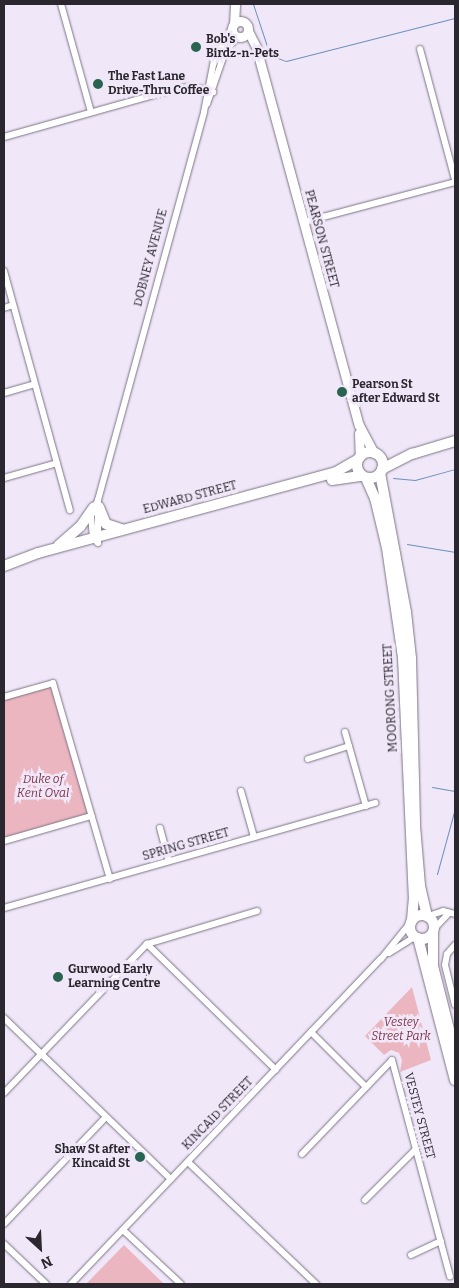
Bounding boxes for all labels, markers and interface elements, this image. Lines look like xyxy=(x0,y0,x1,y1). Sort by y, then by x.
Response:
place label: Bob's Birdz-n-Pets xyxy=(206,33,279,61)
marker: Bob's Birdz-n-Pets xyxy=(190,41,202,53)
place label: The Fast Lane Drive-Thru Coffee xyxy=(108,70,209,98)
marker: The Fast Lane Drive-Thru Coffee xyxy=(92,78,104,90)
street label: PEARSON STREET xyxy=(301,188,341,290)
street label: DOBNEY AVENUE xyxy=(131,208,171,308)
place label: Pearson St after Edward St xyxy=(352,378,440,406)
marker: Pearson St after Edward St xyxy=(336,386,348,398)
street label: EDWARD STREET xyxy=(141,479,239,517)
street label: MOORONG STREET xyxy=(381,643,401,753)
park label: Duke of Kent Oval xyxy=(17,773,69,801)
street label: SPRING STREET xyxy=(141,826,231,864)
place label: Gurwood Early Learning Centre xyxy=(68,963,160,991)
marker: Gurwood Early Learning Centre xyxy=(52,971,64,983)
park label: Vestey Street Park xyxy=(371,1016,431,1044)
street label: VESTEY STREET xyxy=(400,1071,438,1161)
street label: KINCAID STREET xyxy=(180,1075,256,1153)
place label: Shaw St after Kincaid St xyxy=(54,1143,130,1171)
marker: Shaw St after Kincaid St xyxy=(134,1151,146,1163)
north arrow xyxy=(15,1223,65,1273)
text: N xyxy=(38,1252,55,1272)

